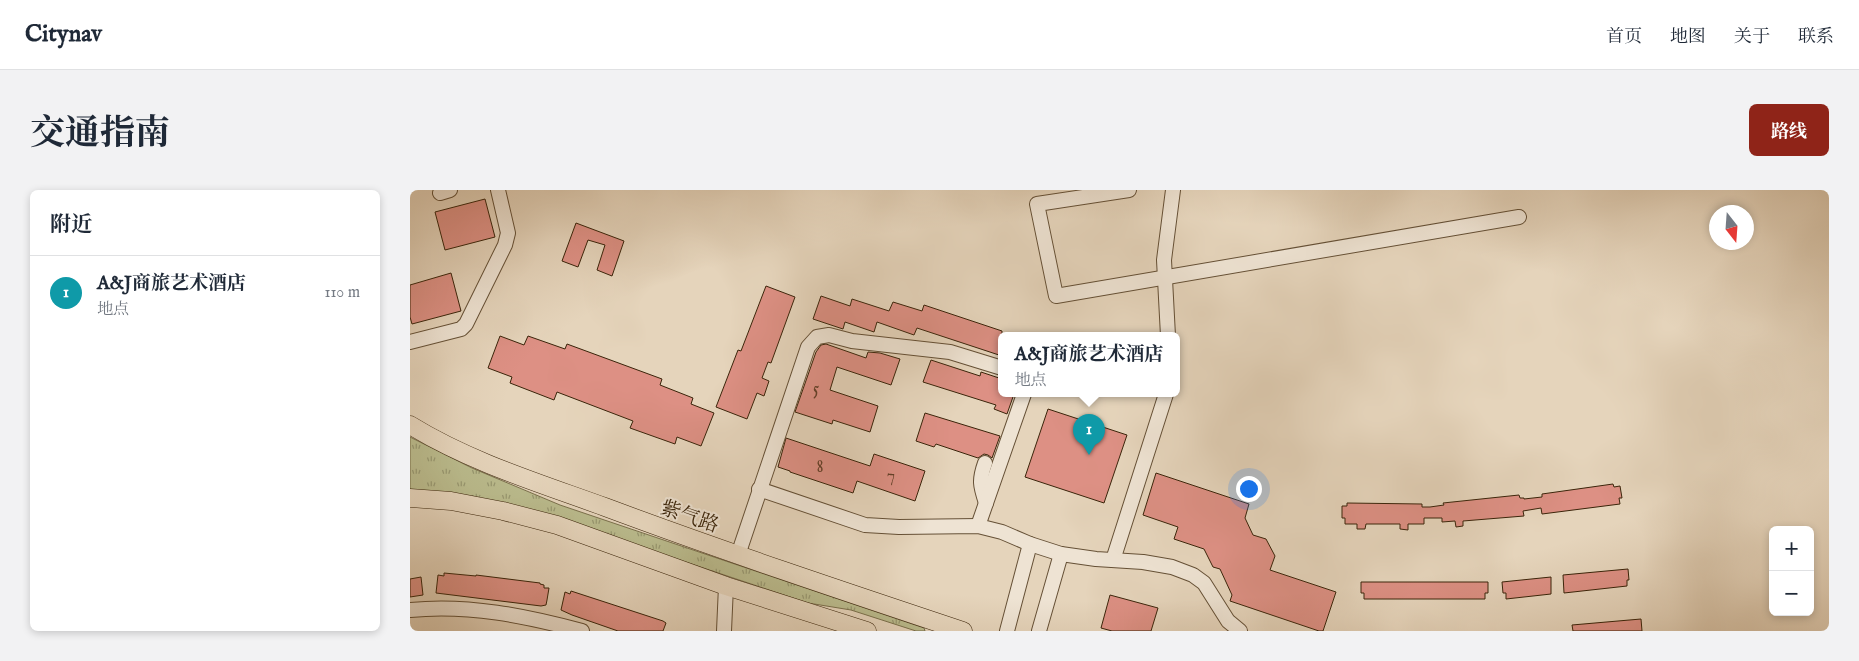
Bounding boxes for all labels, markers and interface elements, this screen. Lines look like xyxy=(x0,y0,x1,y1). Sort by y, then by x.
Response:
text: Citynav xyxy=(25,19,102,50)
text: 首页 xyxy=(1606,26,1642,49)
text: 地图 xyxy=(1670,26,1706,49)
text: 关于 xyxy=(1734,26,1770,49)
text: 联系 xyxy=(1798,26,1834,49)
button: 路线 xyxy=(1749,104,1829,156)
text: 交通指南 xyxy=(30,112,170,157)
north arrow xyxy=(1709,205,1754,250)
text: 附近 xyxy=(50,212,92,239)
text: A&J商旅艺术酒店 xyxy=(97,272,246,296)
text: 1 xyxy=(63,283,69,303)
text: 110 m xyxy=(324,283,360,303)
text: 地点 xyxy=(97,300,129,320)
popup xyxy=(998,332,1180,397)
text: A&J商旅艺术酒店 xyxy=(1015,343,1163,367)
text: 地点 xyxy=(1015,371,1047,391)
house number: 5 xyxy=(813,378,820,401)
pin: 1 xyxy=(1073,414,1105,455)
house number: 8 xyxy=(816,456,824,479)
house number: 7 xyxy=(887,465,895,488)
your location xyxy=(1236,476,1262,502)
street label: 紫气路 xyxy=(657,496,722,539)
map controls xyxy=(1769,526,1814,616)
button: + xyxy=(1769,526,1814,571)
button: − xyxy=(1769,571,1814,616)

